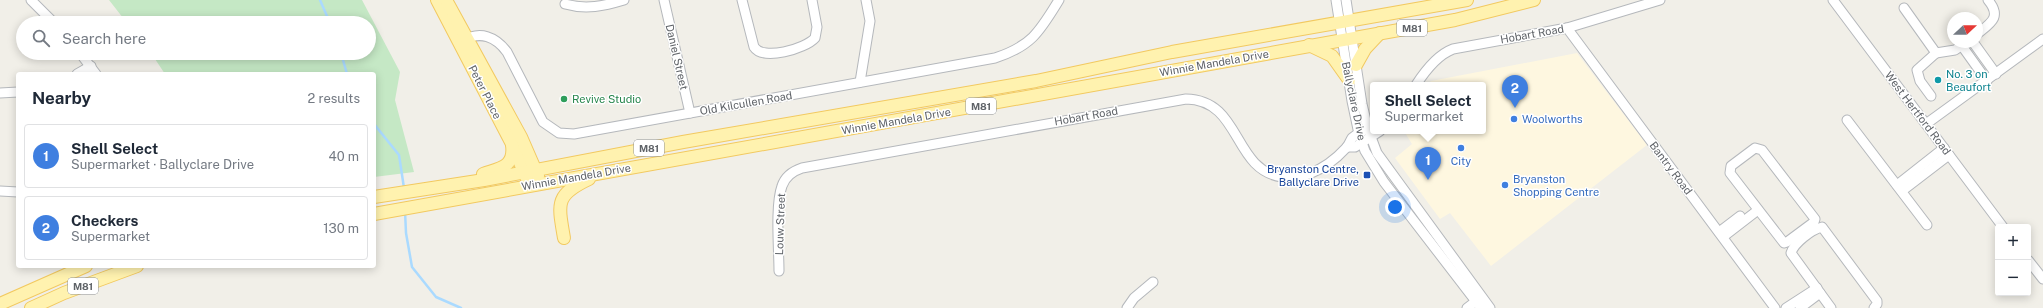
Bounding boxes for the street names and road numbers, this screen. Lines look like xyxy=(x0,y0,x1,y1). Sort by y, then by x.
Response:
road number: M81 xyxy=(1397,20,1427,36)
street label: Daniel Street xyxy=(664,23,690,91)
street label: Hobart Road xyxy=(1499,23,1565,45)
street label: Winnie Mandela Drive xyxy=(1158,47,1270,79)
street label: Ballyclare Drive xyxy=(1340,61,1368,141)
street label: Peter Place xyxy=(466,63,504,121)
street label: West Hertford Road xyxy=(1883,69,1953,157)
street label: Old Kilcullen Road xyxy=(699,89,793,117)
road number: M81 xyxy=(966,98,996,114)
street label: Winnie Mandela Drive xyxy=(840,105,952,137)
street label: Hobart Road xyxy=(1053,105,1119,127)
street label: Bantry Road xyxy=(1647,139,1695,197)
road number: M81 xyxy=(634,140,664,156)
street label: Winnie Mandela Drive xyxy=(520,161,632,193)
street label: Louw Street xyxy=(773,193,787,255)
road number: M81 xyxy=(68,278,98,294)

